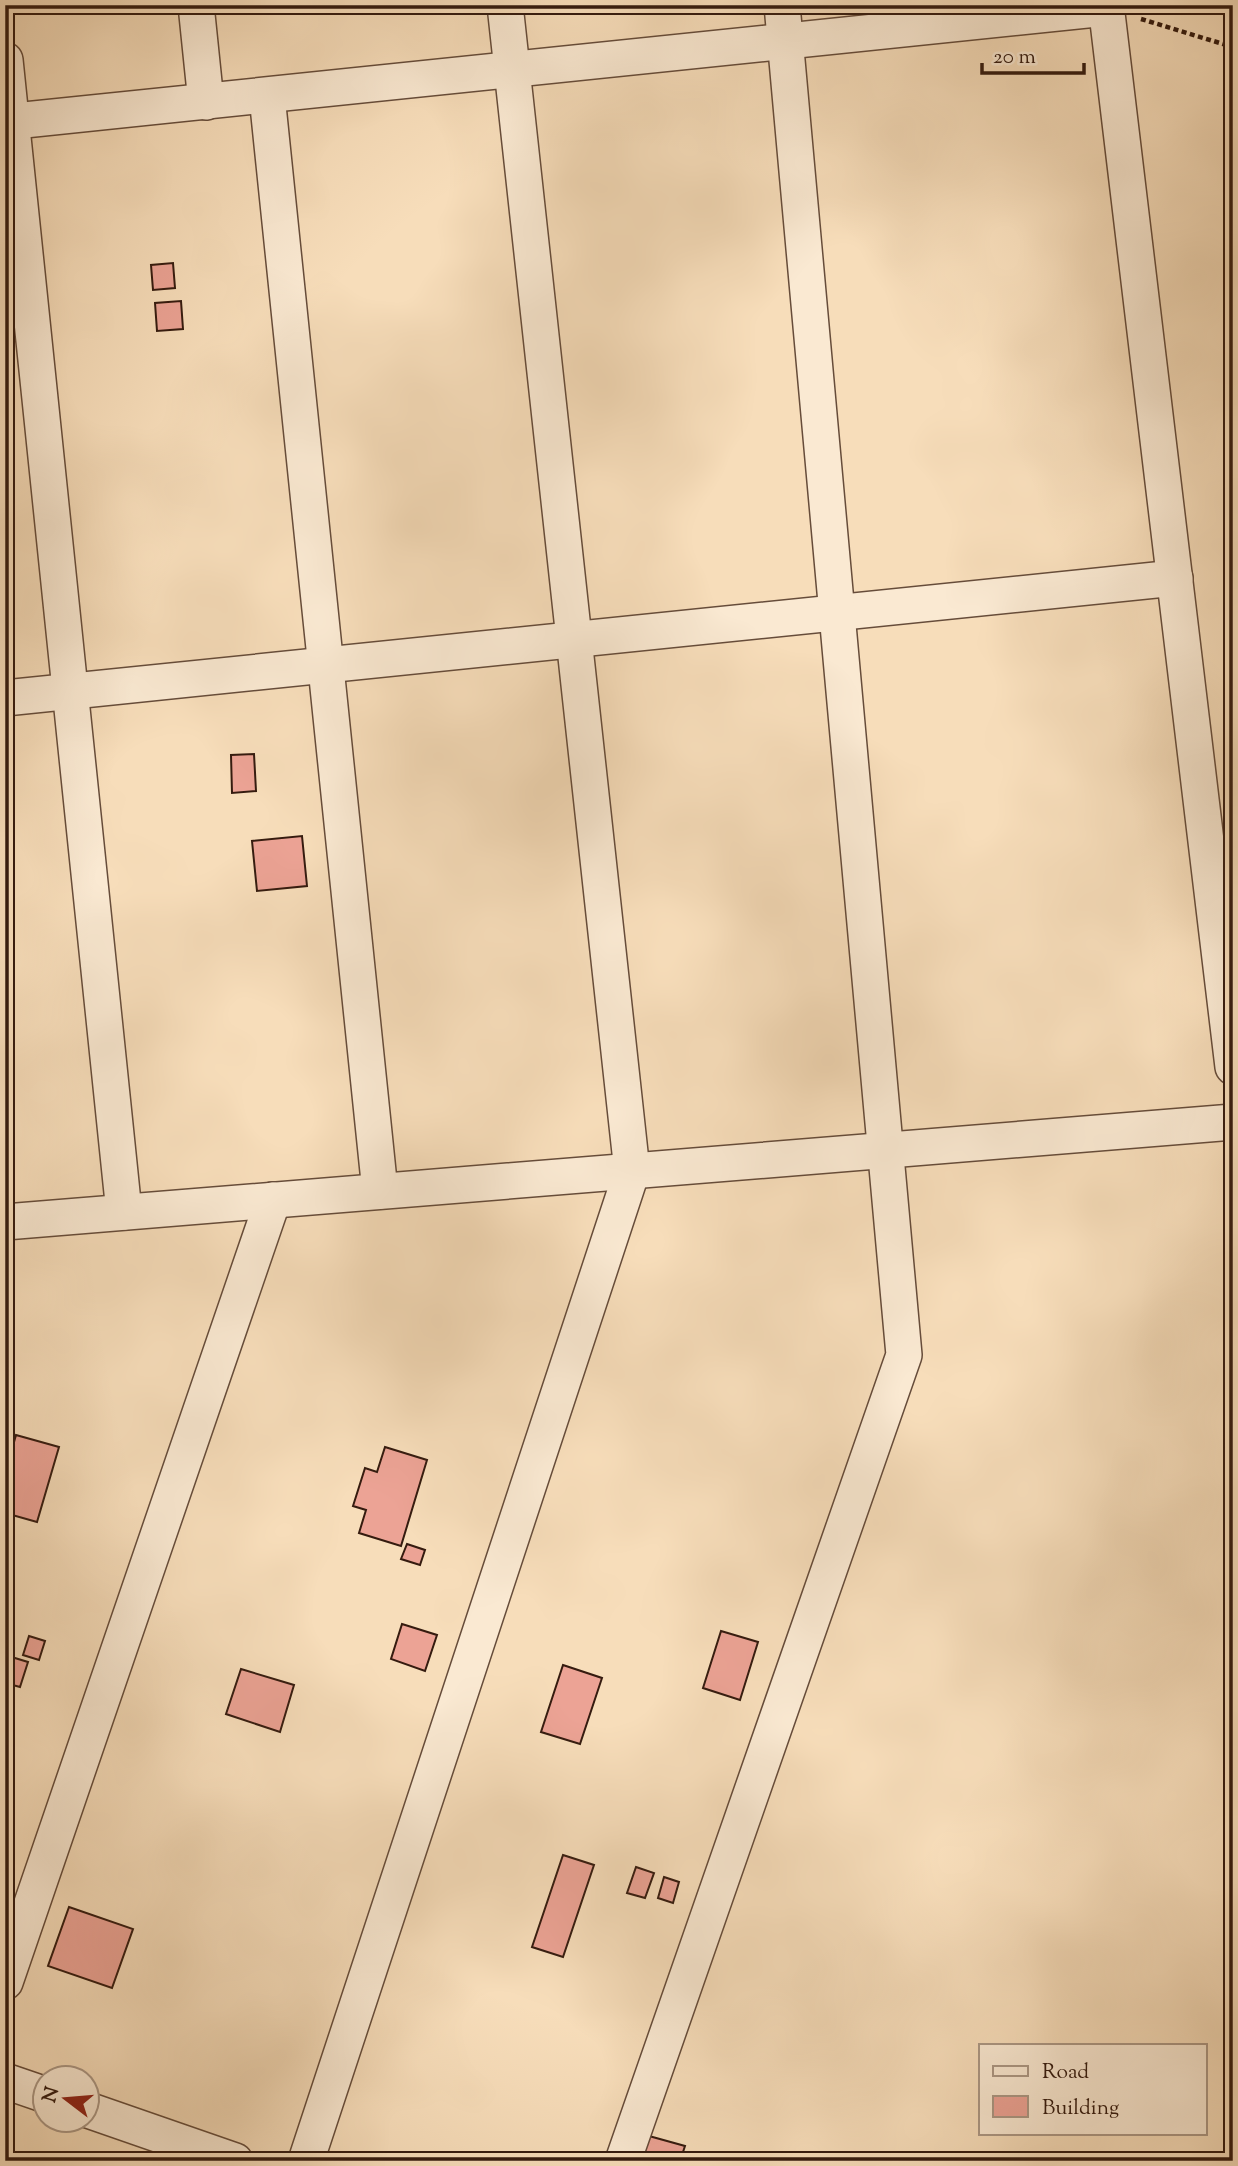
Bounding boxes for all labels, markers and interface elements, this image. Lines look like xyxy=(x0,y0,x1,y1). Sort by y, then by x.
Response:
scale bar xyxy=(982,32,1084,76)
text: 20 m xyxy=(993,43,1036,73)
legend xyxy=(979,2044,1206,2134)
text: Road xyxy=(1042,2058,1089,2088)
north arrow xyxy=(32,2064,102,2134)
text: N xyxy=(37,2084,67,2106)
text: Building xyxy=(1042,2094,1119,2124)

